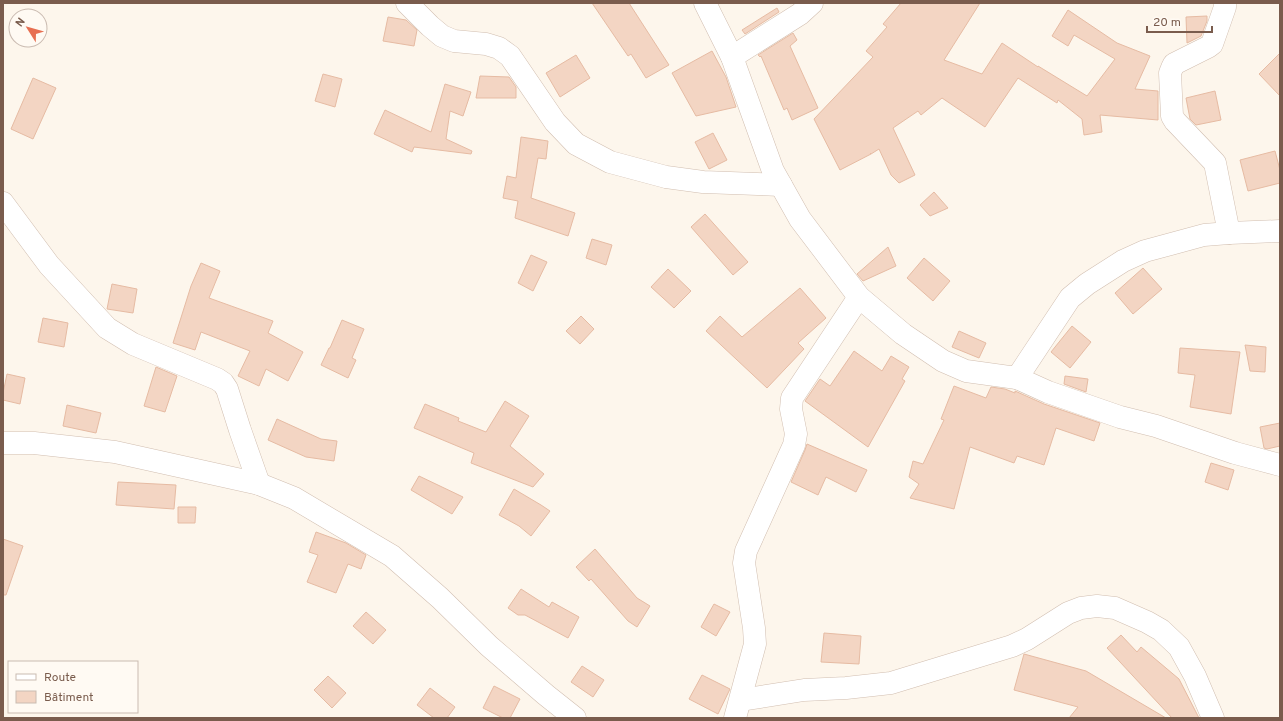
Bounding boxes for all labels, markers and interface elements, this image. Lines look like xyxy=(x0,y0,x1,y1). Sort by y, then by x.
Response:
north arrow xyxy=(8,8,48,48)
scale bar xyxy=(1147,8,1212,34)
text: N xyxy=(13,15,29,30)
text: 20 m xyxy=(1153,15,1181,31)
legend xyxy=(8,661,138,713)
text: Route xyxy=(44,670,76,686)
text: Bâtiment xyxy=(44,690,94,706)

